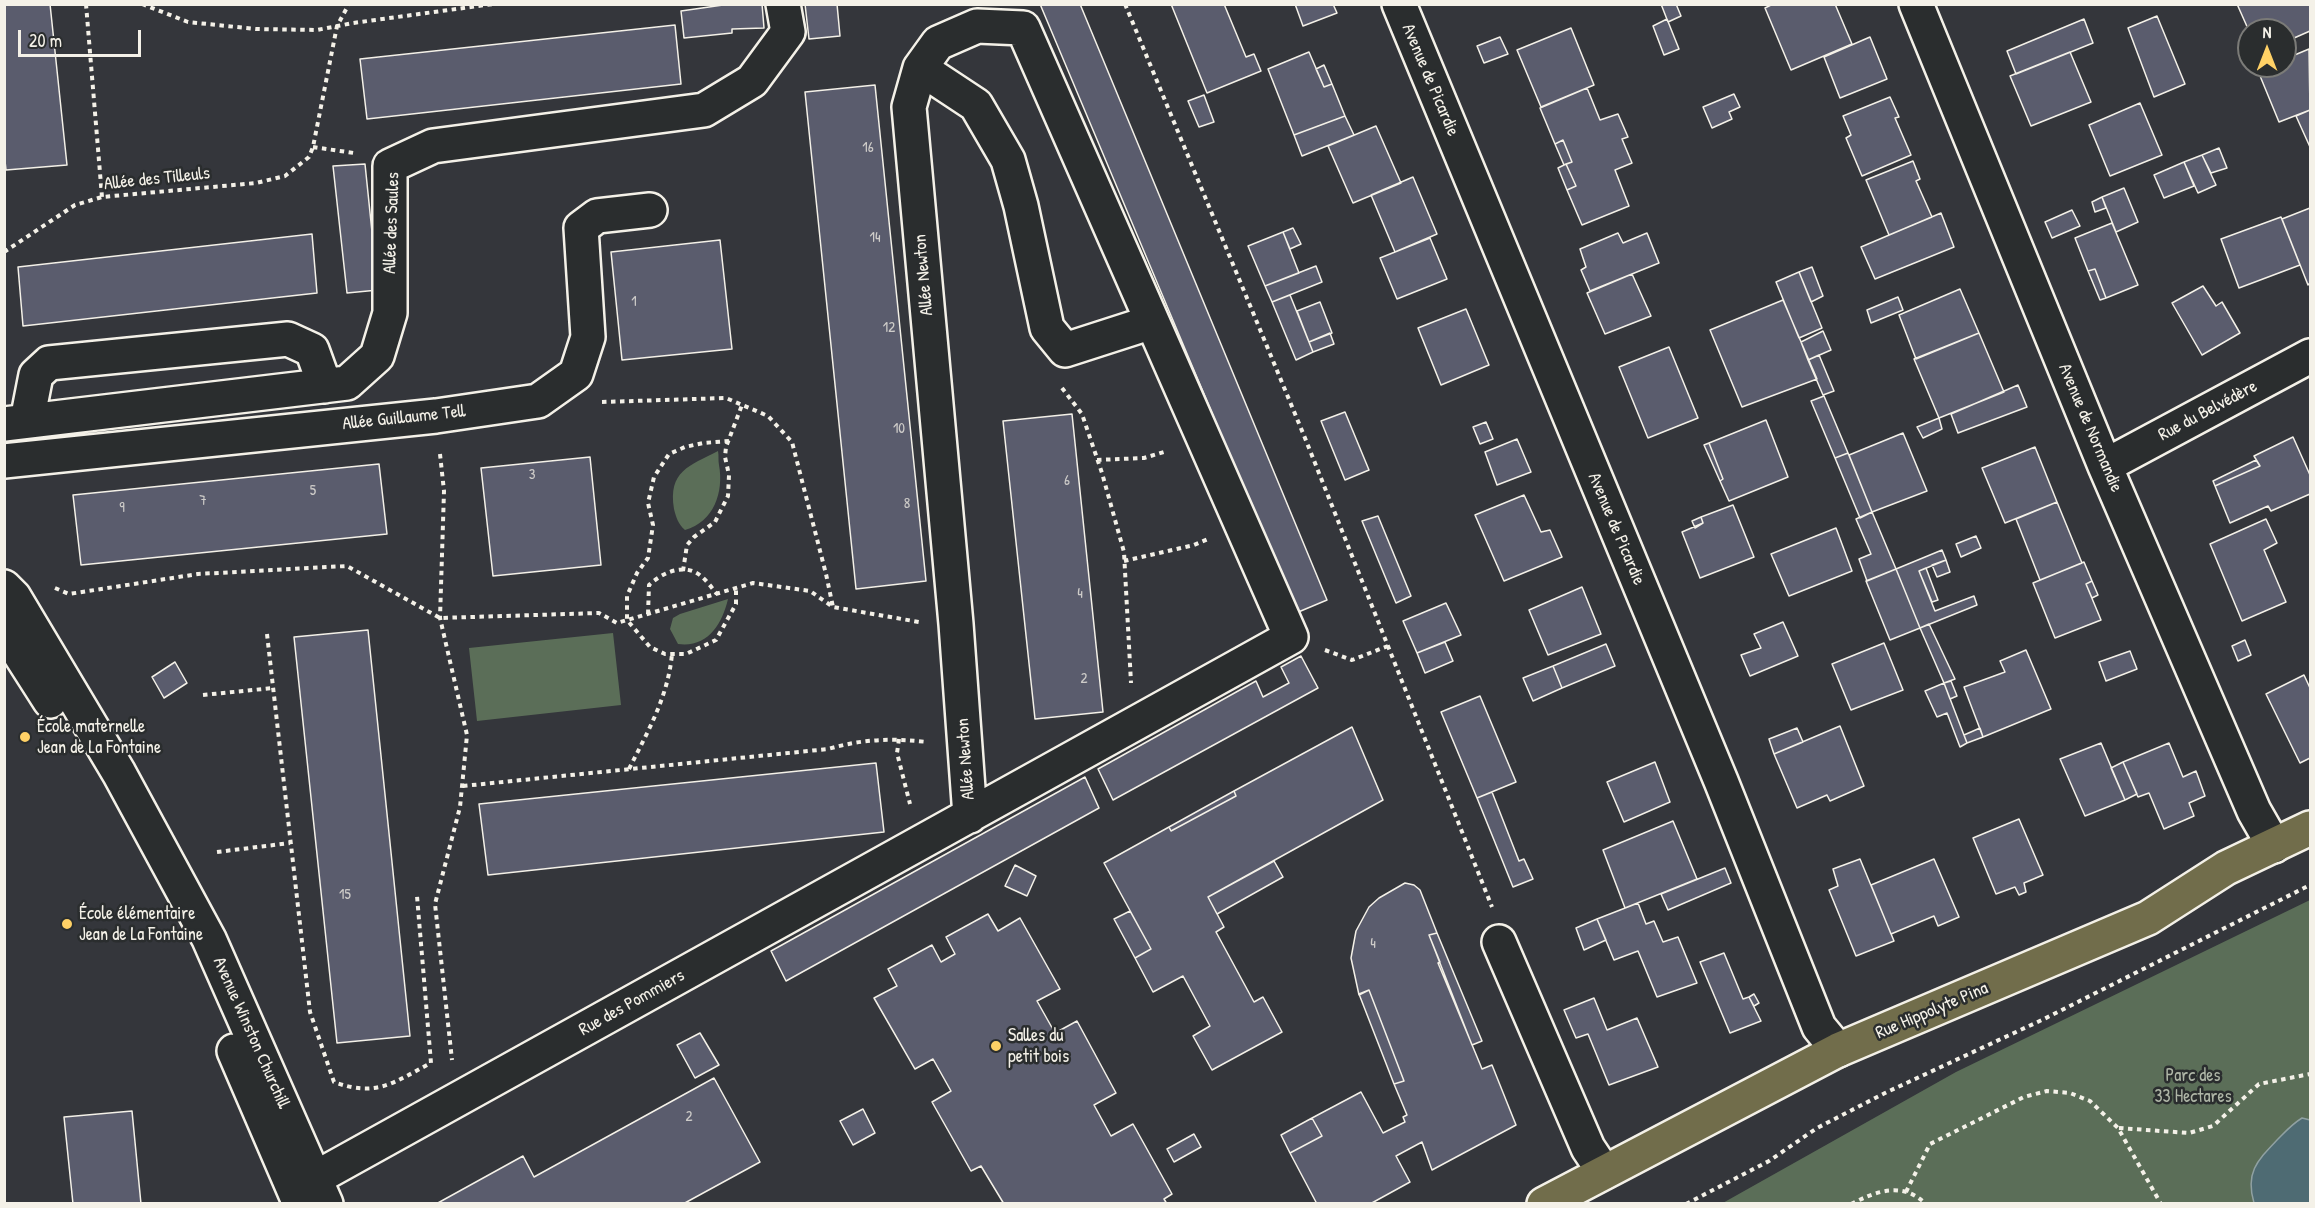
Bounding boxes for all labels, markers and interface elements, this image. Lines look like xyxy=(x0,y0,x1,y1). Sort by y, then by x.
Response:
scale bar xyxy=(21,18,144,56)
north arrow xyxy=(2237,18,2297,78)
street label: Avenue de Picardie xyxy=(1397,21,1463,139)
text: N xyxy=(2263,21,2271,43)
text: 20 m xyxy=(29,28,62,53)
house number: 16 xyxy=(862,139,874,157)
street label: Allée des Tilleuls xyxy=(103,163,211,195)
street label: Allée des Saules xyxy=(379,172,405,274)
house number: 14 xyxy=(869,229,881,247)
street label: Allée Newton xyxy=(910,233,938,317)
house number: 1 xyxy=(631,293,637,311)
house number: 12 xyxy=(883,319,895,337)
street label: Avenue de Normandie xyxy=(2053,360,2127,496)
street label: Rue du Belvédère xyxy=(2155,376,2261,446)
street label: Allée Guillaume Tell xyxy=(341,401,467,435)
house number: 10 xyxy=(893,420,905,438)
house number: 3 xyxy=(529,466,535,484)
street label: Avenue de Picardie xyxy=(1583,470,1649,588)
house number: 6 xyxy=(1064,472,1070,490)
house number: 5 xyxy=(310,482,316,500)
house number: 7 xyxy=(199,492,207,510)
house number: 8 xyxy=(904,495,910,513)
house number: 9 xyxy=(119,499,125,517)
house number: 4 xyxy=(1077,585,1083,603)
house number: 2 xyxy=(1080,670,1088,688)
place label: École maternelle Jean de La Fontaine xyxy=(37,716,161,758)
street label: Allée Newton xyxy=(952,718,980,800)
marker: École maternelle Jean de La Fontaine xyxy=(18,730,32,744)
house number: 15 xyxy=(339,886,351,904)
place label: École élémentaire Jean de La Fontaine xyxy=(79,903,203,946)
marker: École élémentaire Jean de La Fontaine xyxy=(60,917,74,931)
house number: 4 xyxy=(1370,935,1376,953)
street label: Avenue Winston Churchill xyxy=(208,954,294,1112)
street label: Rue des Pommiers xyxy=(575,965,689,1041)
street label: Rue Hippolyte Pina xyxy=(1873,978,1991,1044)
place label: Salles du petit bois xyxy=(1008,1025,1069,1068)
marker: Salles du petit bois xyxy=(989,1039,1003,1053)
park label: Parc des 33 Hectares xyxy=(2154,1065,2232,1108)
house number: 2 xyxy=(685,1108,693,1126)

